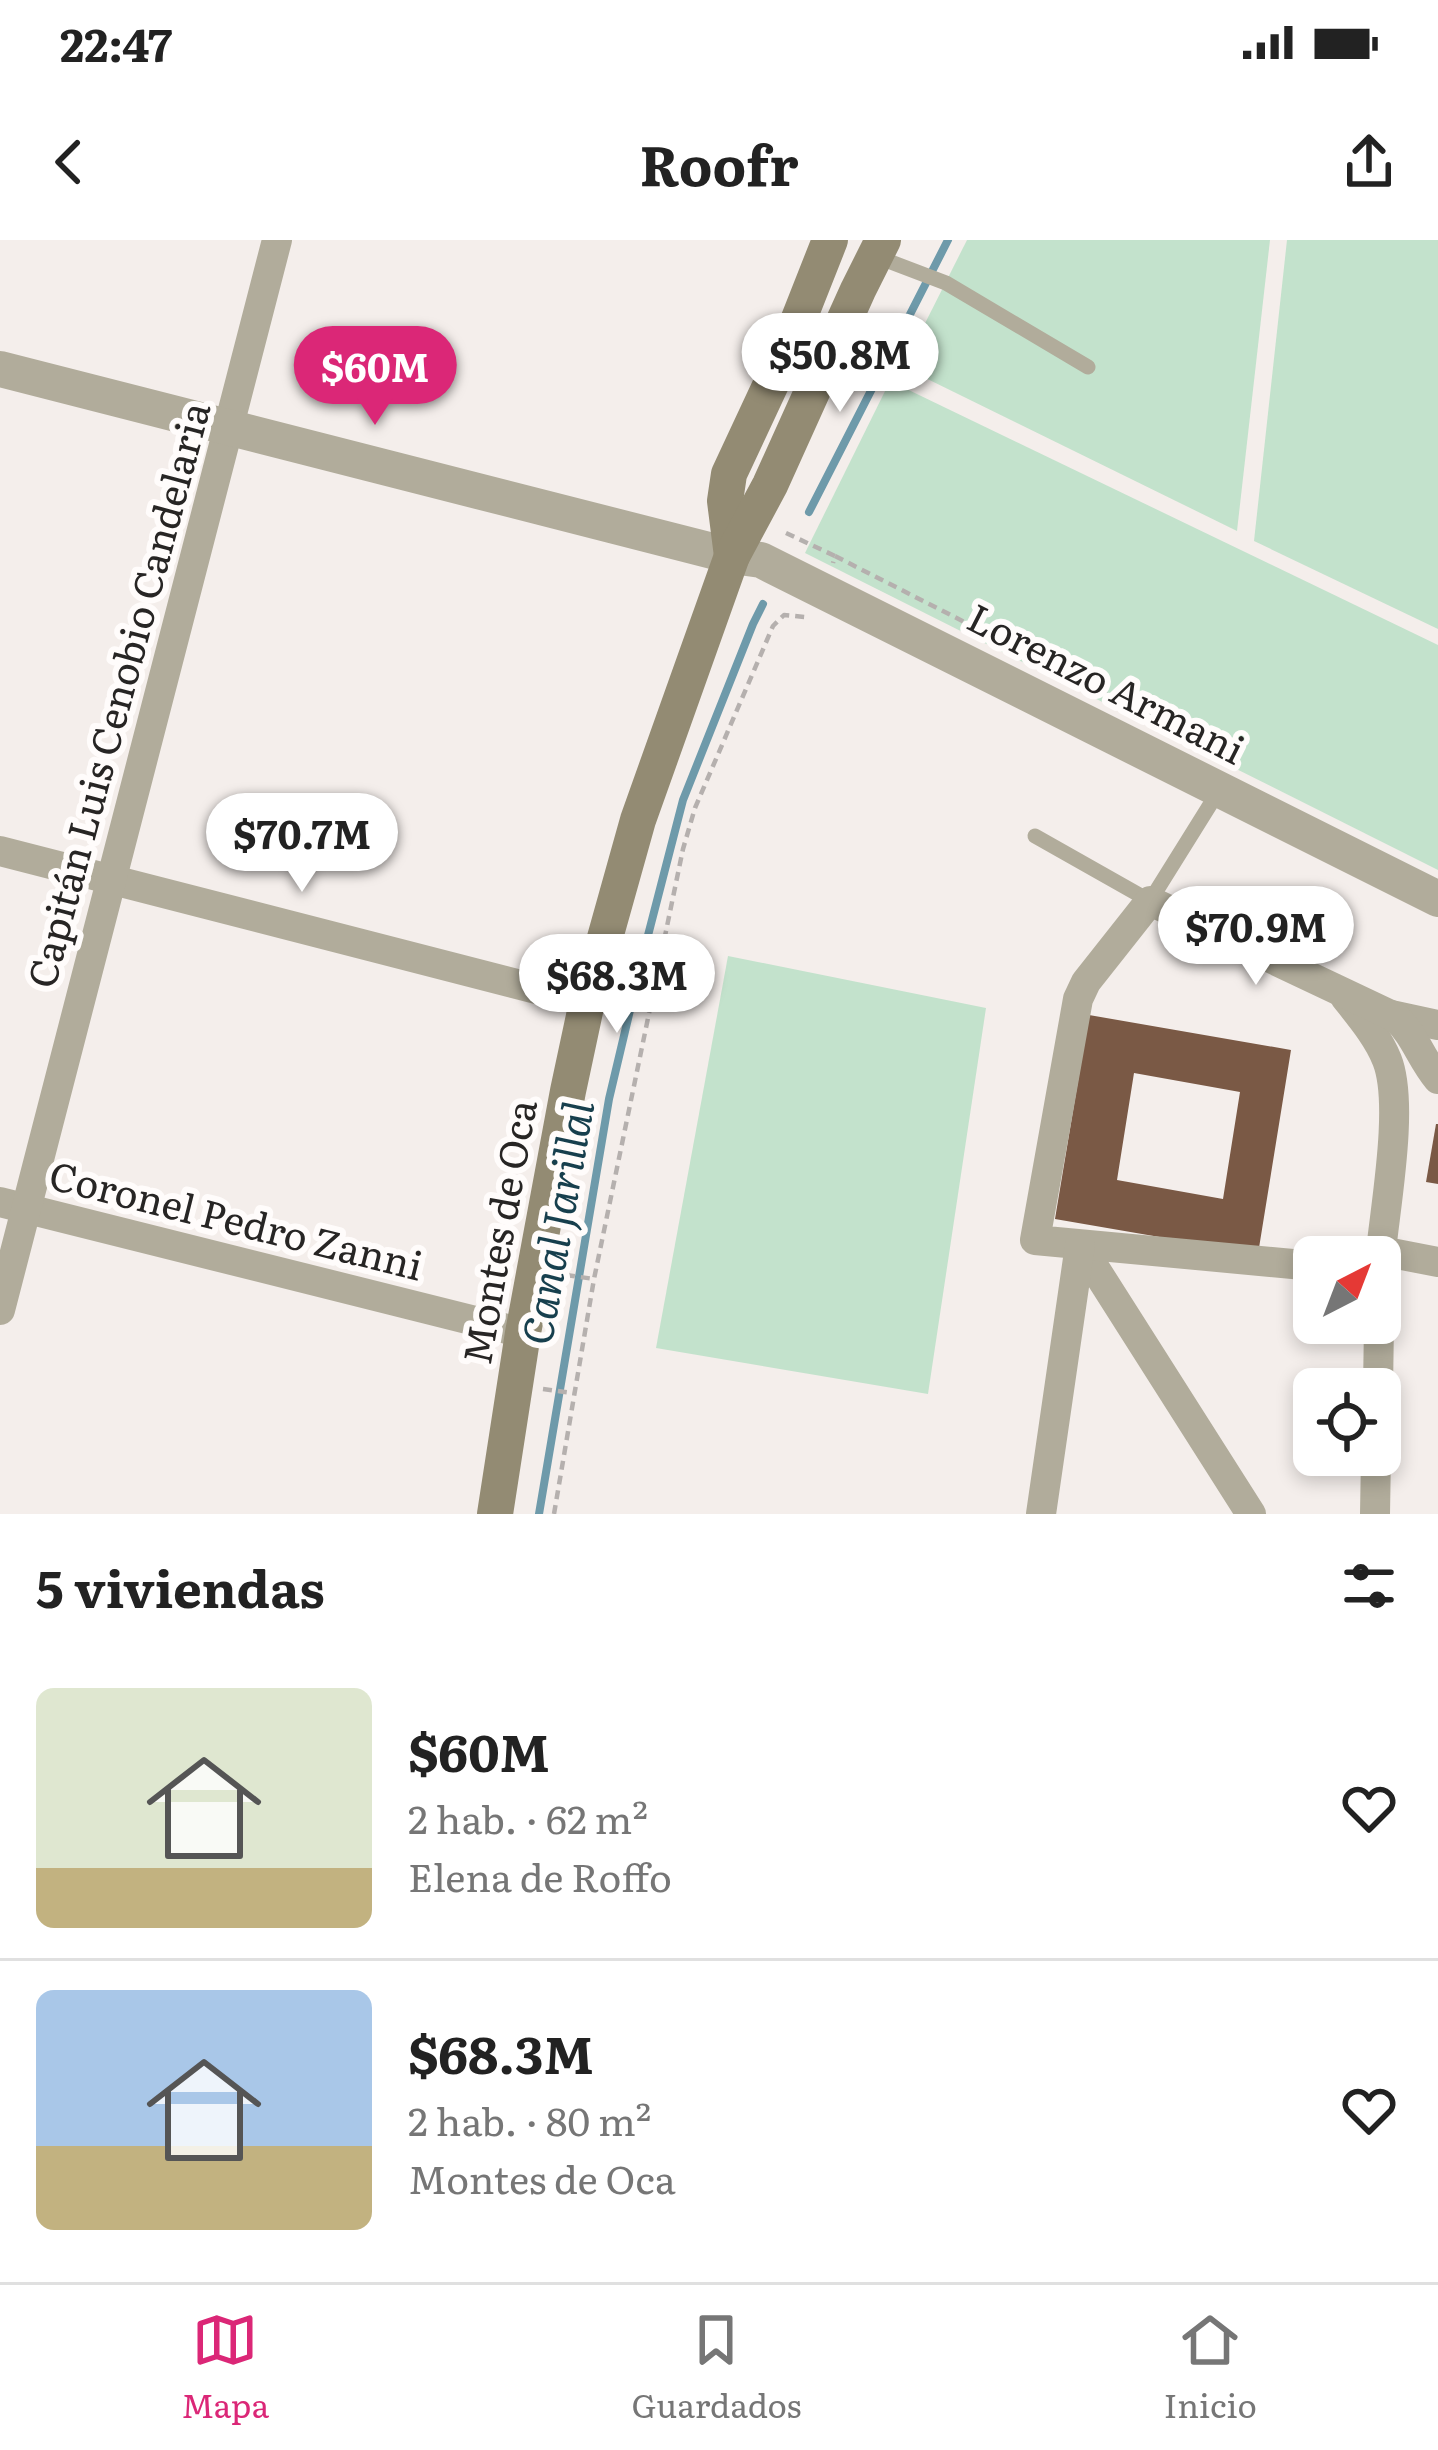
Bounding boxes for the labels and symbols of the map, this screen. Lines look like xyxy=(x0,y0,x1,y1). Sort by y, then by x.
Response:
pin: $50.8M xyxy=(742,313,938,415)
pin: $60M xyxy=(304,326,446,428)
street label: Capitán Luis Cenobio Candelaria xyxy=(10,395,222,994)
street label: Lorenzo Armani xyxy=(959,586,1256,776)
pin: $70.7M xyxy=(204,793,400,895)
pin: $70.9M xyxy=(1158,886,1354,988)
pin: $68.3M xyxy=(519,934,715,1036)
street label: Montes de Oca xyxy=(445,1095,549,1368)
water label: Canal Jarillal xyxy=(503,1095,607,1349)
street label: Coronel Pedro Zanni xyxy=(44,1144,430,1293)
north arrow xyxy=(1293,1236,1401,1344)

